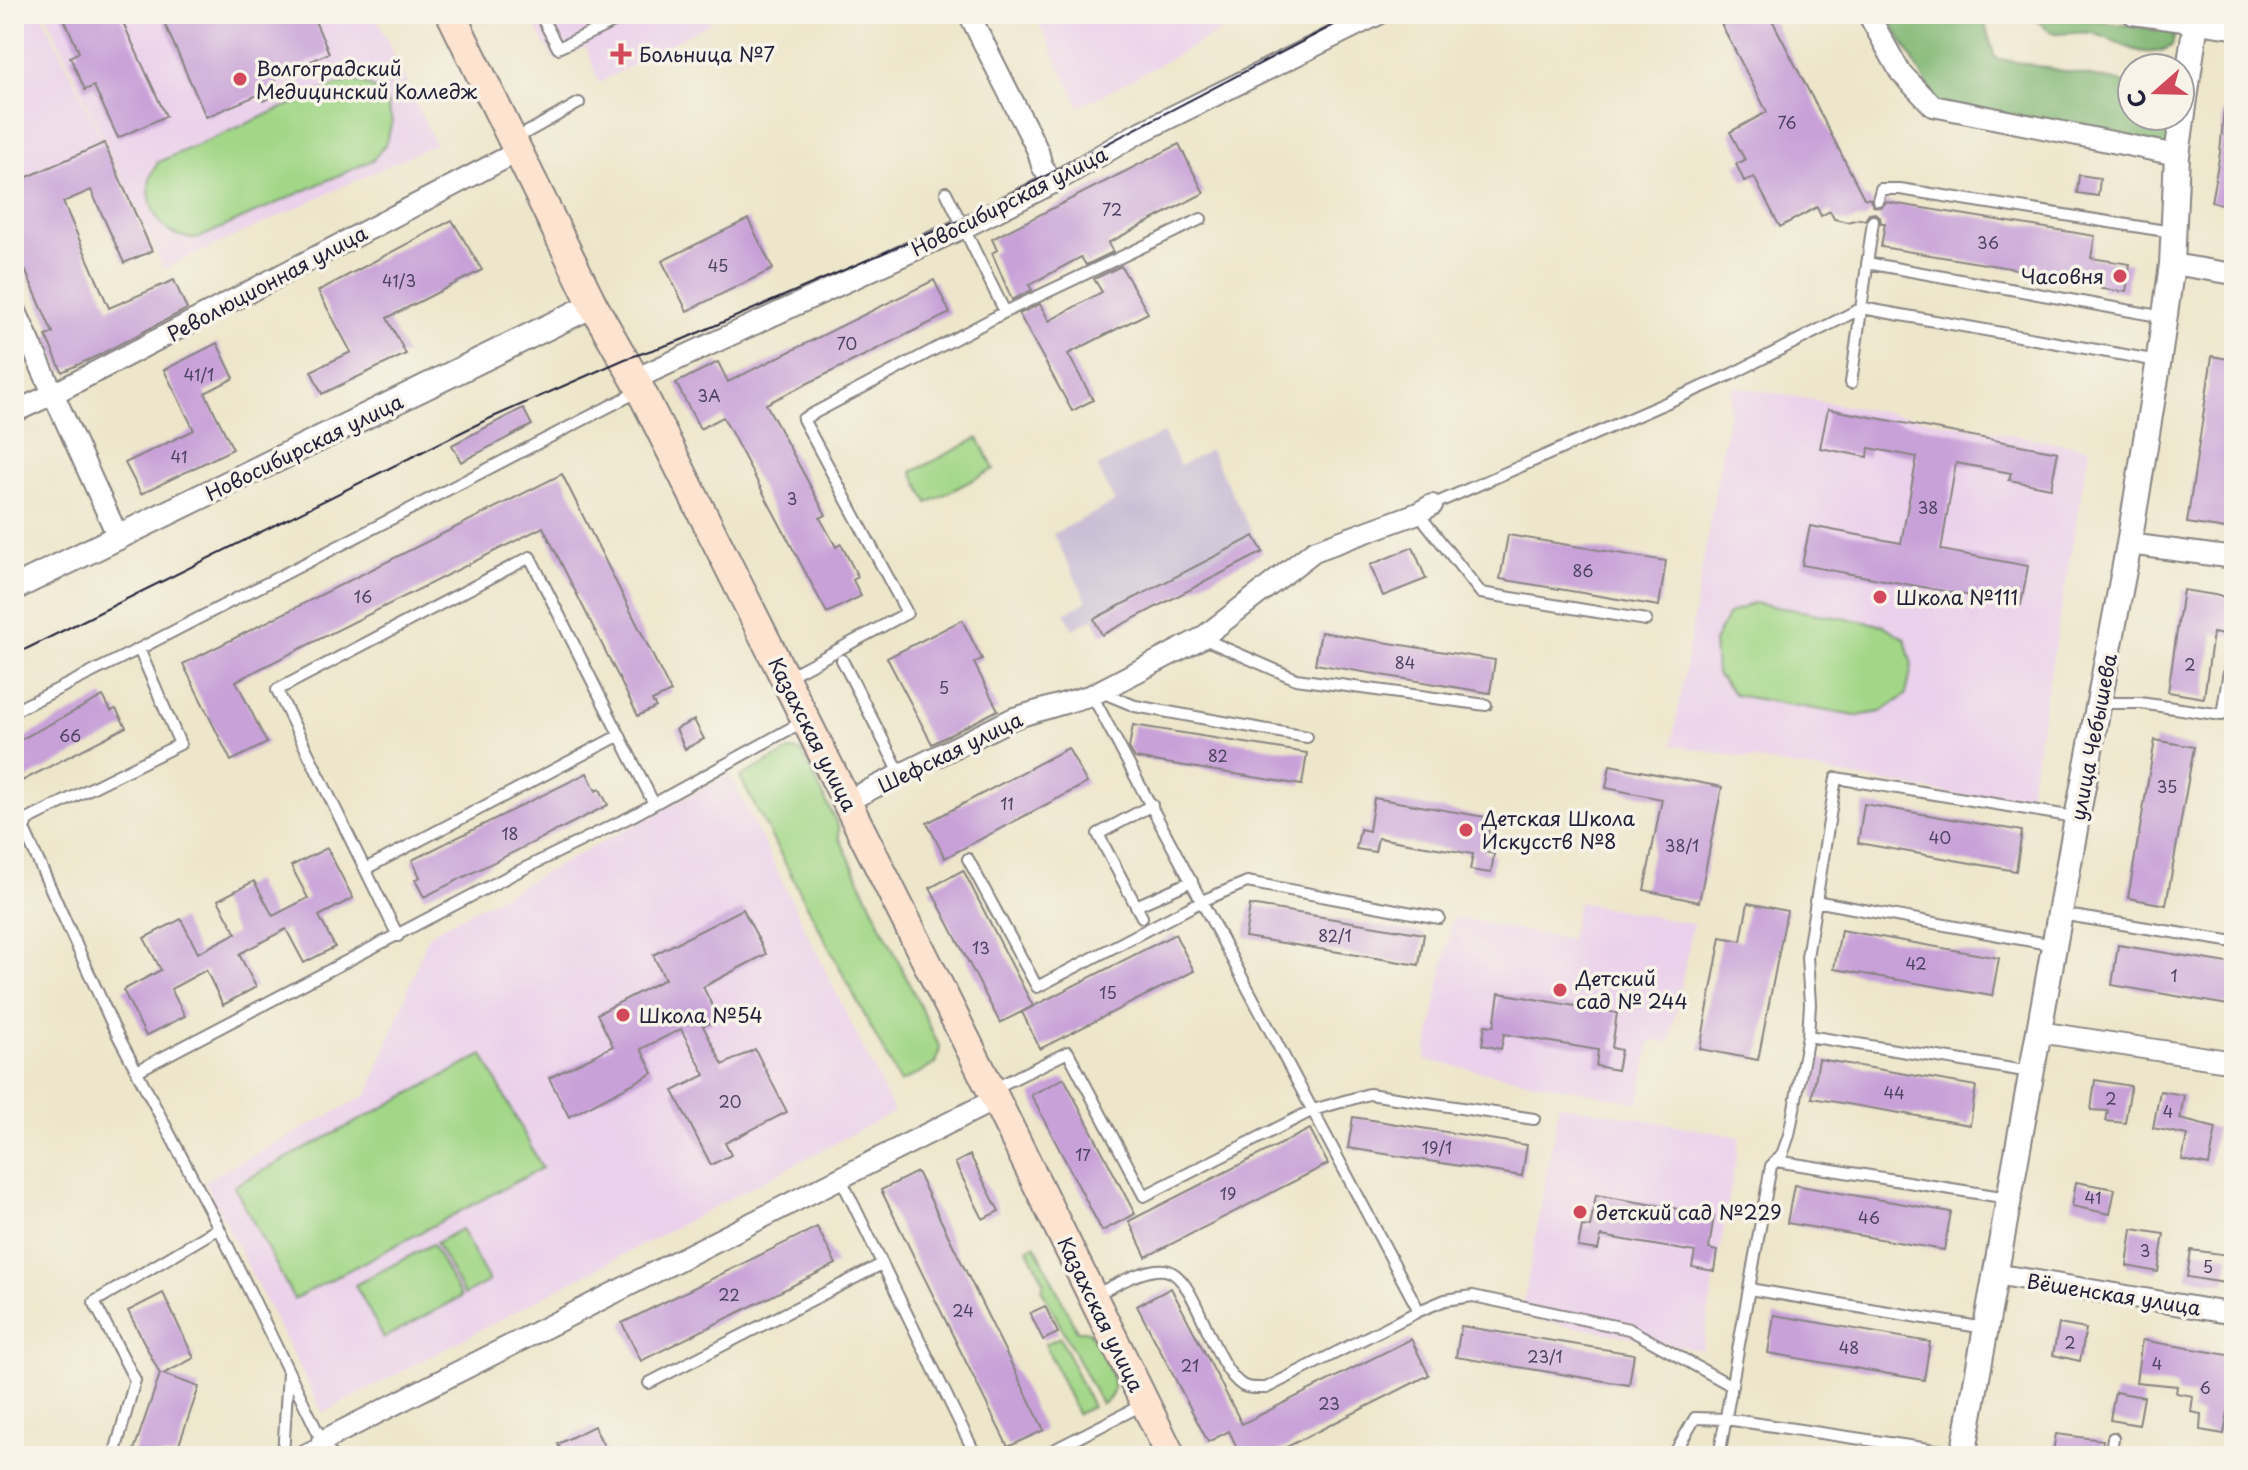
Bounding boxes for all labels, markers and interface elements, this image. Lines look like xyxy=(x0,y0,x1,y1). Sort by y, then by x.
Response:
place label: Больница №7 xyxy=(639,39,775,69)
marker: Больница №7 xyxy=(610,43,632,65)
north arrow xyxy=(2116,52,2196,132)
place label: Волгоградский Медицинский Колледж xyxy=(256,53,478,106)
marker: Волгоградский Медицинский Колледж xyxy=(231,70,249,88)
text: С xyxy=(2117,86,2154,113)
house number: 76 xyxy=(1777,110,1797,134)
street label: Новосибирская улица xyxy=(906,138,1113,264)
house number: 72 xyxy=(1102,197,1122,221)
street label: Революционная улица xyxy=(162,217,373,349)
house number: 36 xyxy=(1977,230,1999,254)
house number: 45 xyxy=(708,253,728,277)
place label: Часовня xyxy=(2021,261,2104,291)
marker: Часовня xyxy=(2111,267,2129,285)
house number: 41/3 xyxy=(382,268,416,292)
house number: 70 xyxy=(837,331,857,355)
house number: 41/1 xyxy=(184,362,214,386)
house number: 3А xyxy=(698,383,720,407)
street label: Новосибирская улица xyxy=(200,386,408,508)
house number: 41 xyxy=(171,444,187,468)
house number: 3 xyxy=(787,486,797,510)
house number: 38 xyxy=(1918,495,1938,519)
house number: 86 xyxy=(1573,558,1593,582)
place label: Школа №111 xyxy=(1896,582,2018,612)
house number: 16 xyxy=(354,584,372,608)
marker: Школа №111 xyxy=(1871,588,1889,606)
house number: 84 xyxy=(1395,650,1415,674)
street label: улица Чебышева xyxy=(2062,650,2124,823)
street label: Казахская улица xyxy=(761,652,865,817)
house number: 2 xyxy=(2184,652,2196,676)
house number: 5 xyxy=(939,675,949,699)
street label: Шефская улица xyxy=(873,704,1028,800)
house number: 66 xyxy=(59,723,81,747)
house number: 82 xyxy=(1208,743,1228,767)
house number: 35 xyxy=(2157,774,2177,798)
house number: 11 xyxy=(1000,791,1014,815)
place label: Детская Школа Искусств №8 xyxy=(1481,803,1636,856)
house number: 18 xyxy=(501,821,519,845)
marker: Детская Школа Искусств №8 xyxy=(1457,821,1475,839)
house number: 40 xyxy=(1929,825,1951,849)
house number: 38/1 xyxy=(1665,833,1699,857)
house number: 82/1 xyxy=(1318,923,1352,947)
house number: 13 xyxy=(972,935,990,959)
house number: 42 xyxy=(1905,951,1927,975)
place label: Детский сад № 244 xyxy=(1575,963,1688,1016)
house number: 1 xyxy=(2170,963,2178,987)
house number: 15 xyxy=(1099,980,1117,1004)
marker: Детский сад № 244 xyxy=(1551,981,1569,999)
place label: Школа №54 xyxy=(639,1000,763,1030)
marker: Школа №54 xyxy=(614,1006,632,1024)
house number: 44 xyxy=(1883,1080,1905,1104)
house number: 2 xyxy=(2105,1086,2117,1110)
house number: 20 xyxy=(719,1089,741,1113)
house number: 4 xyxy=(2163,1099,2173,1123)
house number: 19/1 xyxy=(1422,1135,1452,1159)
house number: 17 xyxy=(1075,1142,1091,1166)
house number: 19 xyxy=(1220,1181,1236,1205)
house number: 41 xyxy=(2085,1185,2101,1209)
place label: детский сад №229 xyxy=(1596,1197,1782,1227)
marker: детский сад №229 xyxy=(1571,1203,1589,1221)
house number: 46 xyxy=(1858,1205,1880,1229)
street label: Казахская улица xyxy=(1050,1231,1152,1397)
house number: 3 xyxy=(2140,1238,2150,1262)
house number: 5 xyxy=(2203,1254,2213,1278)
street label: Вёшенская улица xyxy=(2025,1265,2203,1323)
house number: 22 xyxy=(718,1282,740,1306)
house number: 24 xyxy=(952,1298,974,1322)
house number: 2 xyxy=(2064,1330,2076,1354)
house number: 48 xyxy=(1839,1335,1859,1359)
house number: 23/1 xyxy=(1527,1344,1563,1368)
house number: 4 xyxy=(2152,1351,2162,1375)
house number: 21 xyxy=(1181,1353,1199,1377)
house number: 6 xyxy=(2199,1375,2211,1399)
house number: 23 xyxy=(1318,1391,1340,1415)

